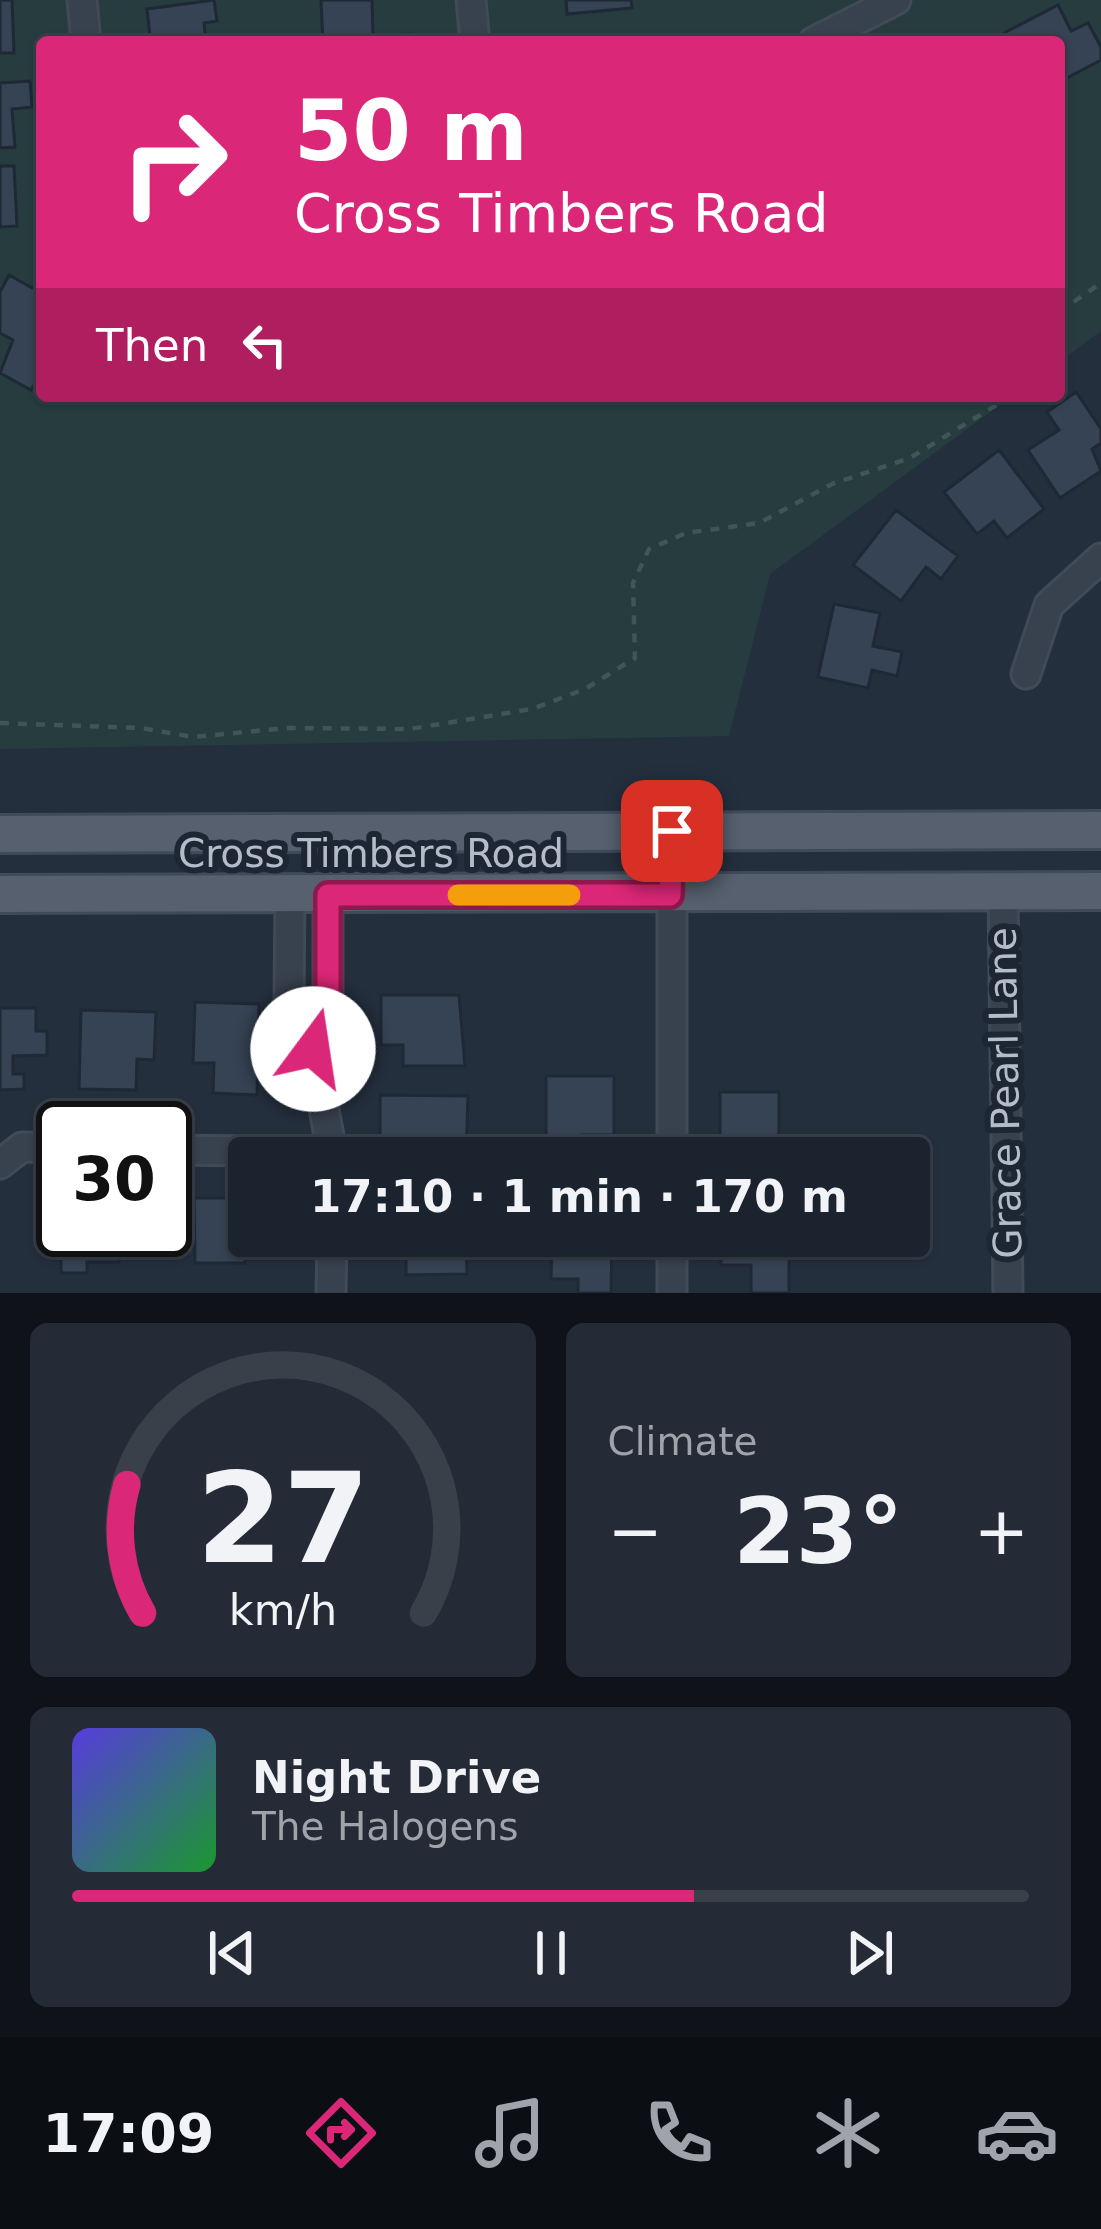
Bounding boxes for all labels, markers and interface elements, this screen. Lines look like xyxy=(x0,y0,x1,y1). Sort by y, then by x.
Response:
text: 50 m xyxy=(294,82,528,180)
icon: right xyxy=(96,84,252,240)
text: Cross Timbers Road xyxy=(294,182,829,245)
icon: left xyxy=(232,312,298,378)
text: Then xyxy=(96,319,208,372)
pin xyxy=(621,780,723,882)
icon: arrive xyxy=(639,798,705,864)
street label: Cross Timbers Road xyxy=(178,831,564,876)
street label: Grace Pearl Lane xyxy=(980,927,1030,1259)
position arrow xyxy=(250,986,376,1112)
speed limit sign: 30 xyxy=(36,1101,192,1257)
text: 17:10 · 1 min · 170 m xyxy=(310,1170,848,1223)
text: Climate xyxy=(608,1419,758,1464)
text: 27 xyxy=(196,1446,370,1591)
text: 23° xyxy=(733,1479,903,1584)
text: − xyxy=(608,1493,663,1570)
text: + xyxy=(974,1493,1029,1570)
text: km/h xyxy=(229,1585,337,1635)
text: Night Drive xyxy=(252,1751,541,1804)
text: The Halogens xyxy=(252,1804,519,1849)
icon: previous xyxy=(199,1920,265,1986)
icon: pause xyxy=(518,1920,584,1986)
icon: next xyxy=(837,1920,903,1986)
icon: directions xyxy=(299,2091,383,2175)
icon: music xyxy=(468,2091,552,2175)
icon: phone xyxy=(637,2091,721,2175)
icon: climate xyxy=(806,2091,890,2175)
icon: car xyxy=(975,2091,1059,2175)
text: 17:09 xyxy=(42,2102,214,2165)

